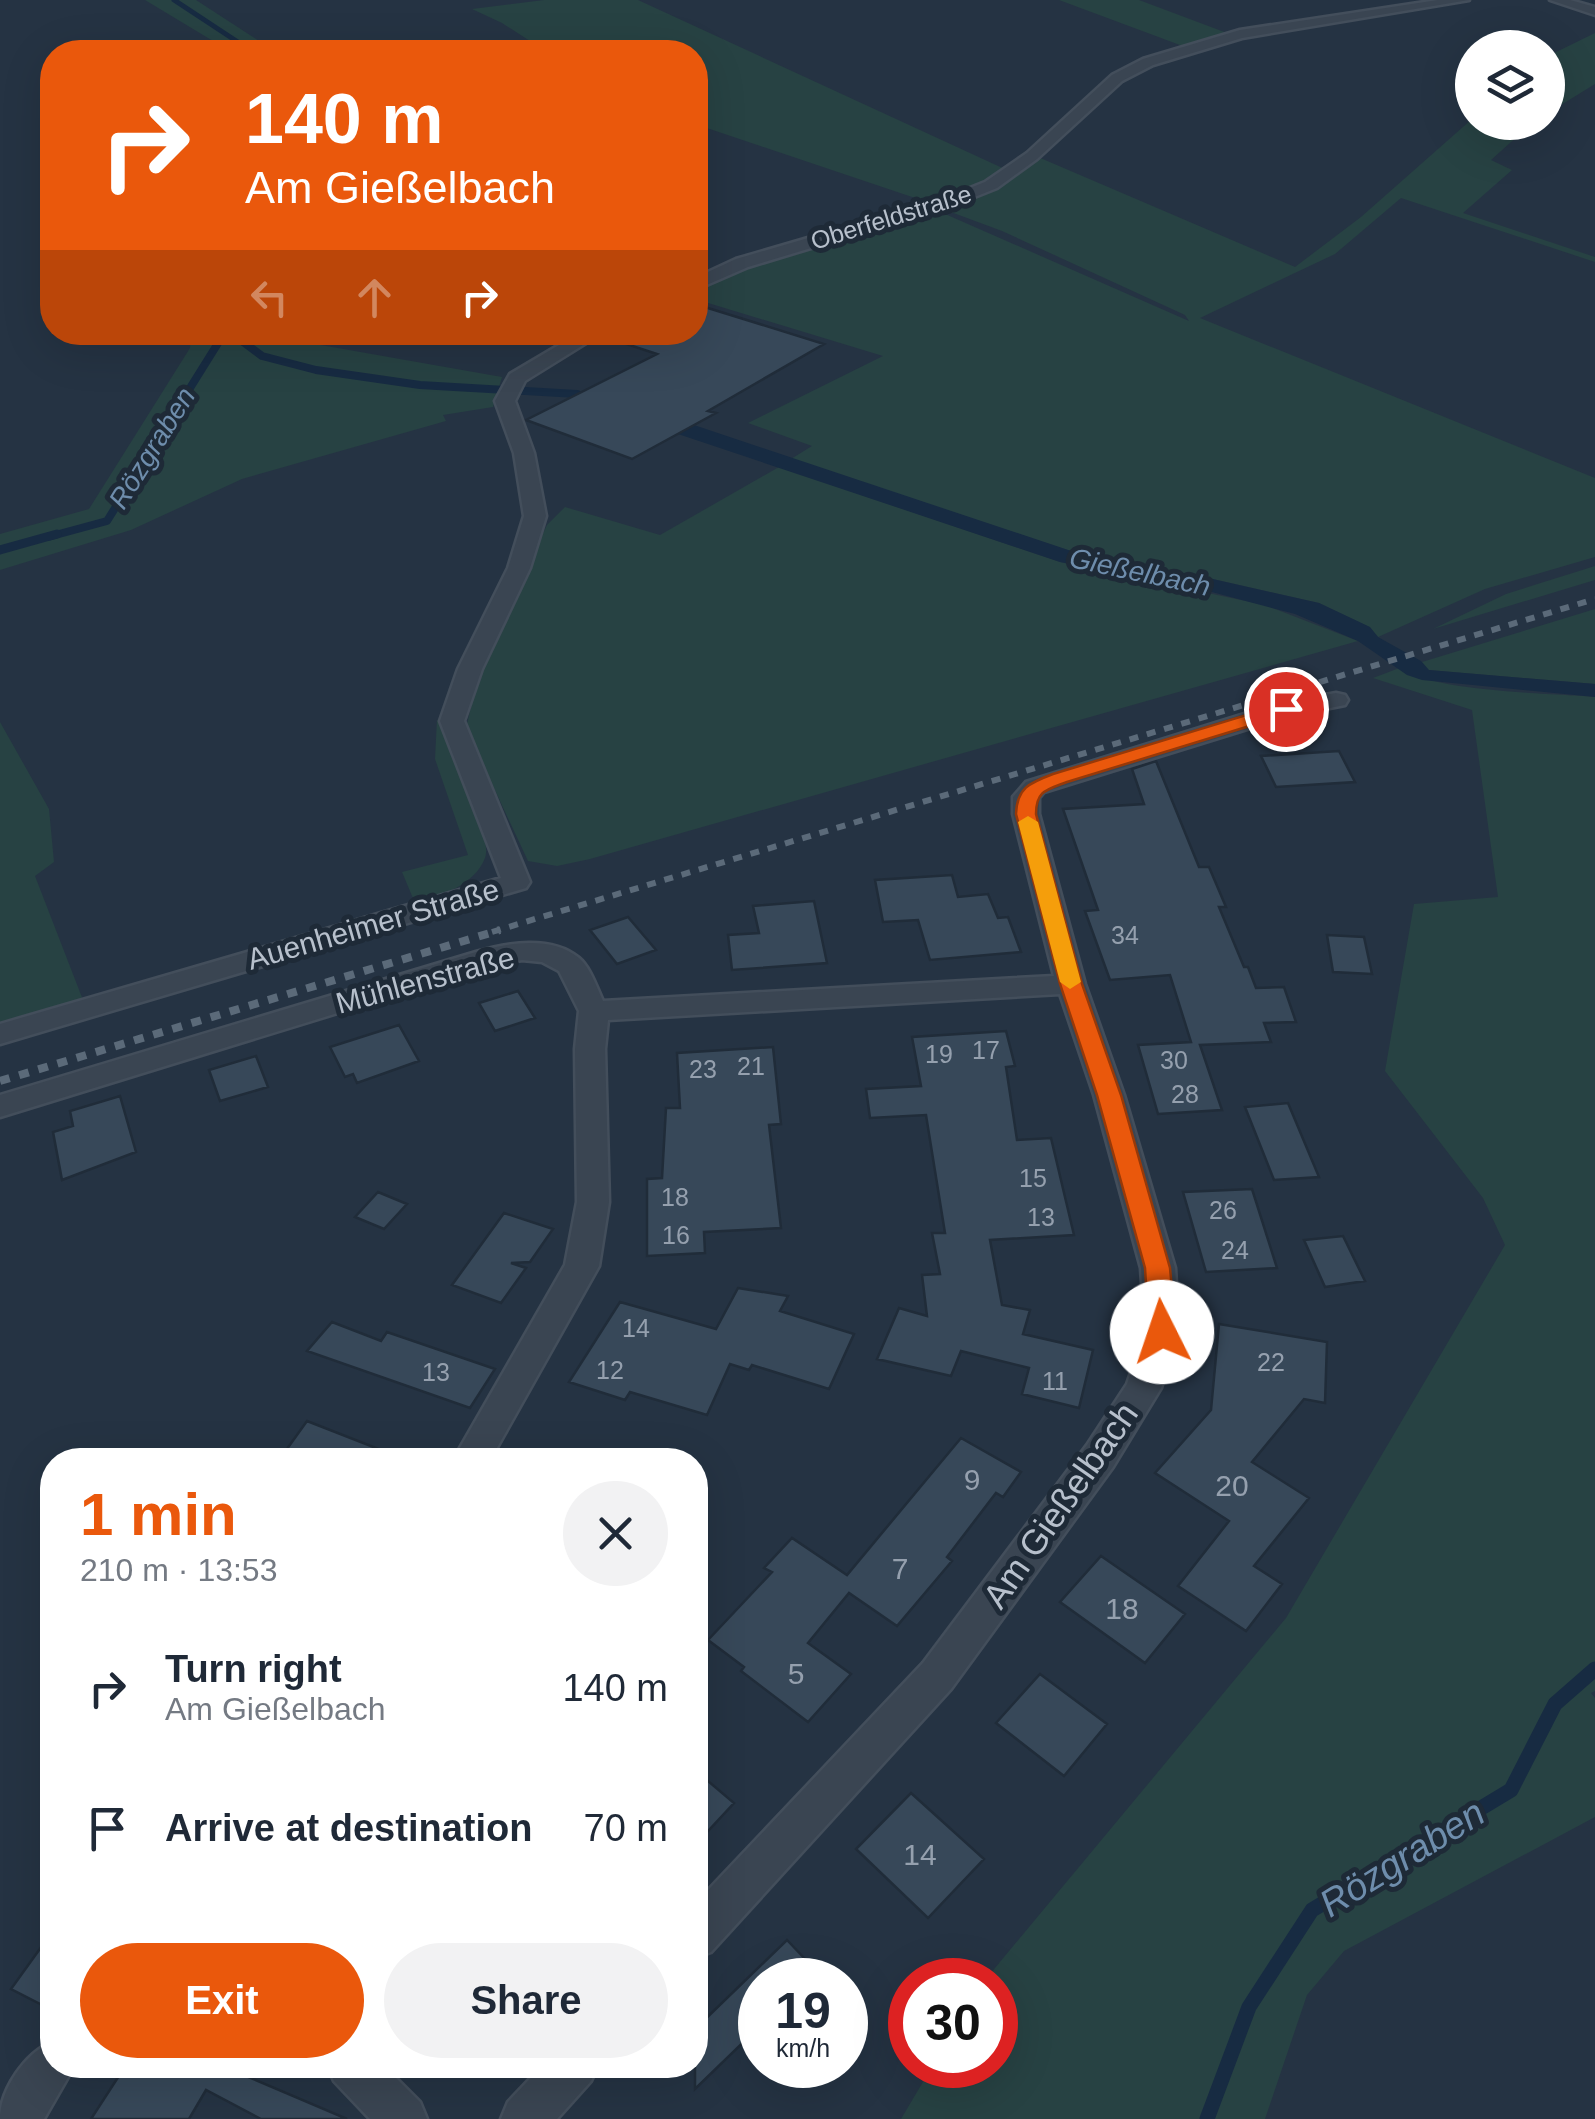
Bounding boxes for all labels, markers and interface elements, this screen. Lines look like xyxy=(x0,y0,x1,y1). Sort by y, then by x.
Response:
map controls xyxy=(1455,30,1565,140)
button: layers xyxy=(1455,30,1565,140)
icon: right xyxy=(80,80,210,210)
text: 140 m xyxy=(245,80,443,158)
text: Am Gießelbach xyxy=(245,162,555,213)
street label: Oberfeldstraße xyxy=(807,179,975,255)
icon: left xyxy=(242,270,297,325)
icon: ahead xyxy=(347,270,402,325)
icon: right xyxy=(452,270,507,325)
water label: Rözgraben xyxy=(103,382,201,514)
water label: Gießelbach xyxy=(1067,542,1213,602)
pin xyxy=(1244,667,1329,752)
icon: arrive xyxy=(1259,682,1314,737)
street label: Auenheimer Straße xyxy=(243,872,503,976)
house number: 34 xyxy=(1111,921,1139,949)
street label: Mühlenstraße xyxy=(332,940,518,1020)
house number: 17 xyxy=(972,1036,1000,1064)
house number: 19 xyxy=(925,1040,953,1068)
house number: 30 xyxy=(1160,1046,1188,1074)
house number: 21 xyxy=(737,1052,765,1080)
house number: 23 xyxy=(689,1055,717,1083)
house number: 28 xyxy=(1171,1080,1199,1108)
house number: 15 xyxy=(1019,1164,1047,1192)
house number: 18 xyxy=(661,1183,689,1211)
house number: 26 xyxy=(1209,1196,1237,1224)
house number: 13 xyxy=(1027,1203,1055,1231)
house number: 16 xyxy=(662,1221,690,1249)
house number: 24 xyxy=(1221,1236,1249,1264)
position arrow xyxy=(1110,1280,1214,1384)
house number: 14 xyxy=(622,1314,650,1342)
house number: 22 xyxy=(1257,1348,1285,1376)
house number: 12 xyxy=(596,1356,624,1384)
house number: 13 xyxy=(422,1358,450,1386)
house number: 11 xyxy=(1042,1367,1068,1395)
street label: Am Gießelbach xyxy=(975,1395,1145,1615)
house number: 9 xyxy=(964,1463,980,1496)
house number: 20 xyxy=(1215,1469,1249,1502)
text: 1 min xyxy=(80,1481,237,1548)
button: close xyxy=(563,1481,668,1586)
text: 210 m · 13:53 xyxy=(80,1552,277,1588)
house number: 7 xyxy=(892,1552,908,1585)
house number: 18 xyxy=(1105,1592,1139,1625)
text: Turn right xyxy=(165,1648,342,1690)
house number: 5 xyxy=(788,1657,804,1690)
icon: right xyxy=(80,1661,135,1716)
text: 140 m xyxy=(562,1667,668,1709)
text: Am Gießelbach xyxy=(165,1691,386,1727)
water label: Rözgraben xyxy=(1312,1791,1492,1925)
icon: arrive xyxy=(80,1801,135,1856)
text: Arrive at destination xyxy=(165,1807,532,1849)
text: 70 m xyxy=(584,1807,668,1849)
house number: 14 xyxy=(903,1838,937,1871)
button: Exit xyxy=(80,1943,364,2058)
button: Share xyxy=(384,1943,668,2058)
speed limit sign: 30 xyxy=(888,1958,1018,2088)
text: 19 xyxy=(775,1983,831,2039)
text: km/h xyxy=(776,2034,830,2062)

